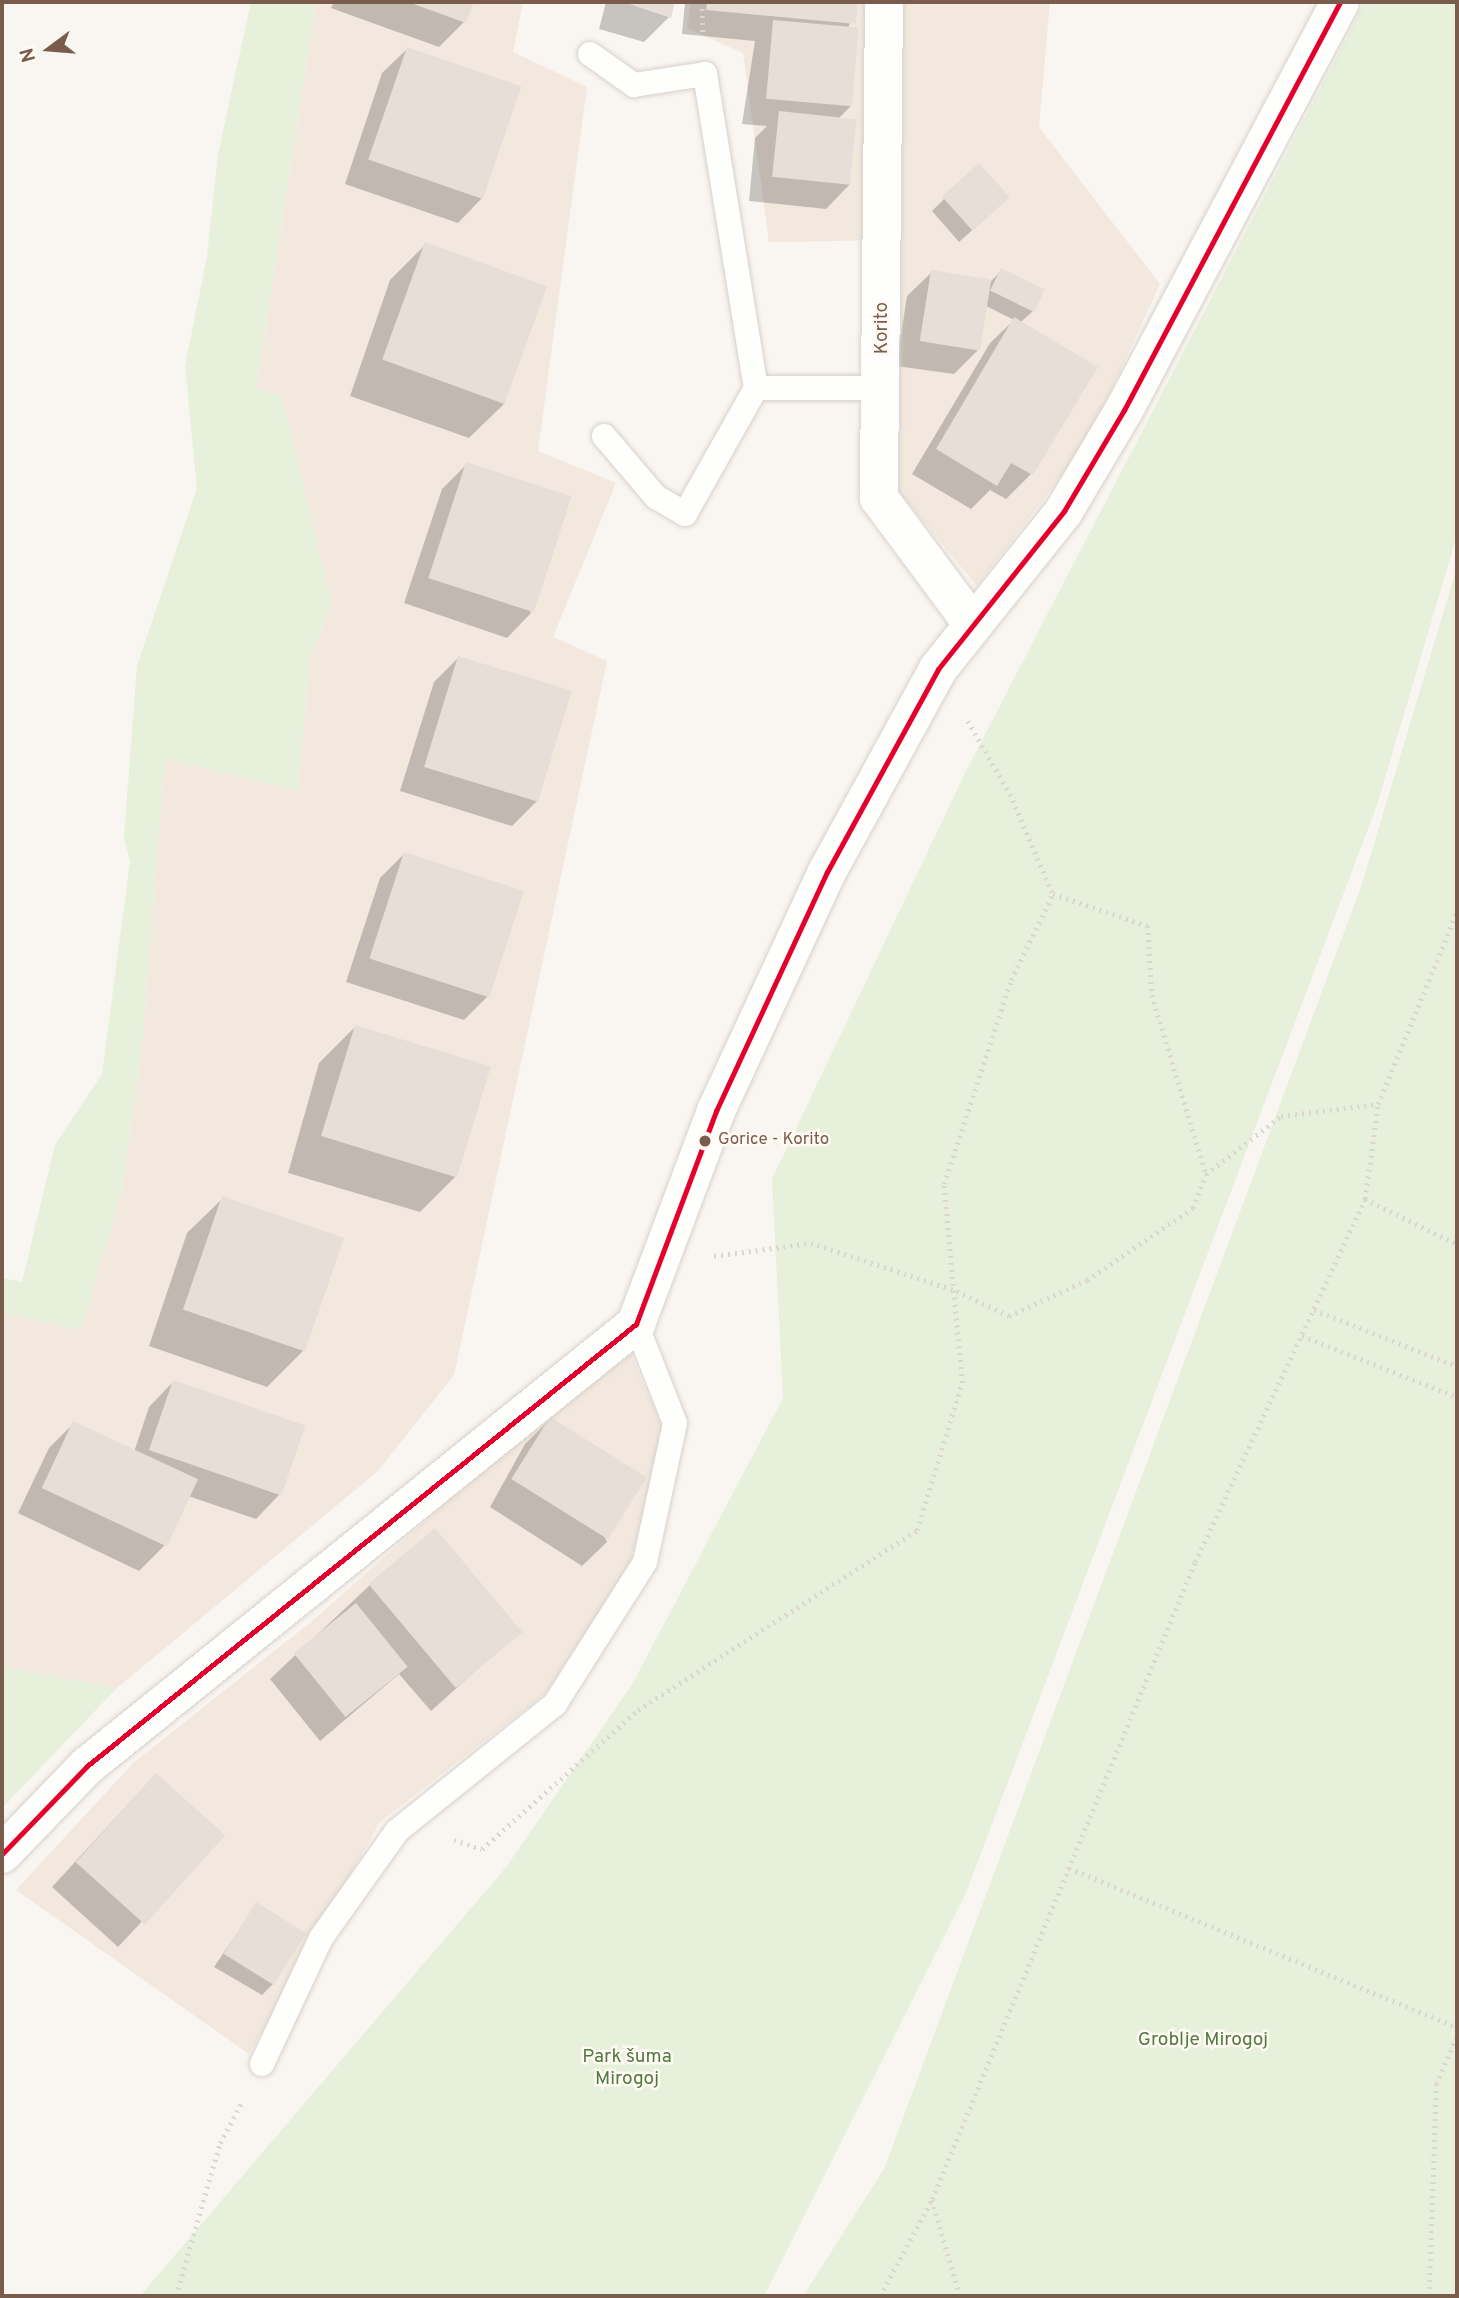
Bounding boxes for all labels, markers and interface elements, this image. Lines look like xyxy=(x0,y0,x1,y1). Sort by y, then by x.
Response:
north arrow xyxy=(14,14,84,84)
text: N xyxy=(15,45,42,65)
street label: Korito xyxy=(872,302,894,354)
place label: Gorice - Korito xyxy=(718,1131,829,1151)
marker: Gorice - Korito xyxy=(698,1134,712,1148)
park label: Groblje Mirogoj xyxy=(1138,2030,1268,2052)
park label: Park šuma Mirogoj xyxy=(582,2047,672,2091)

